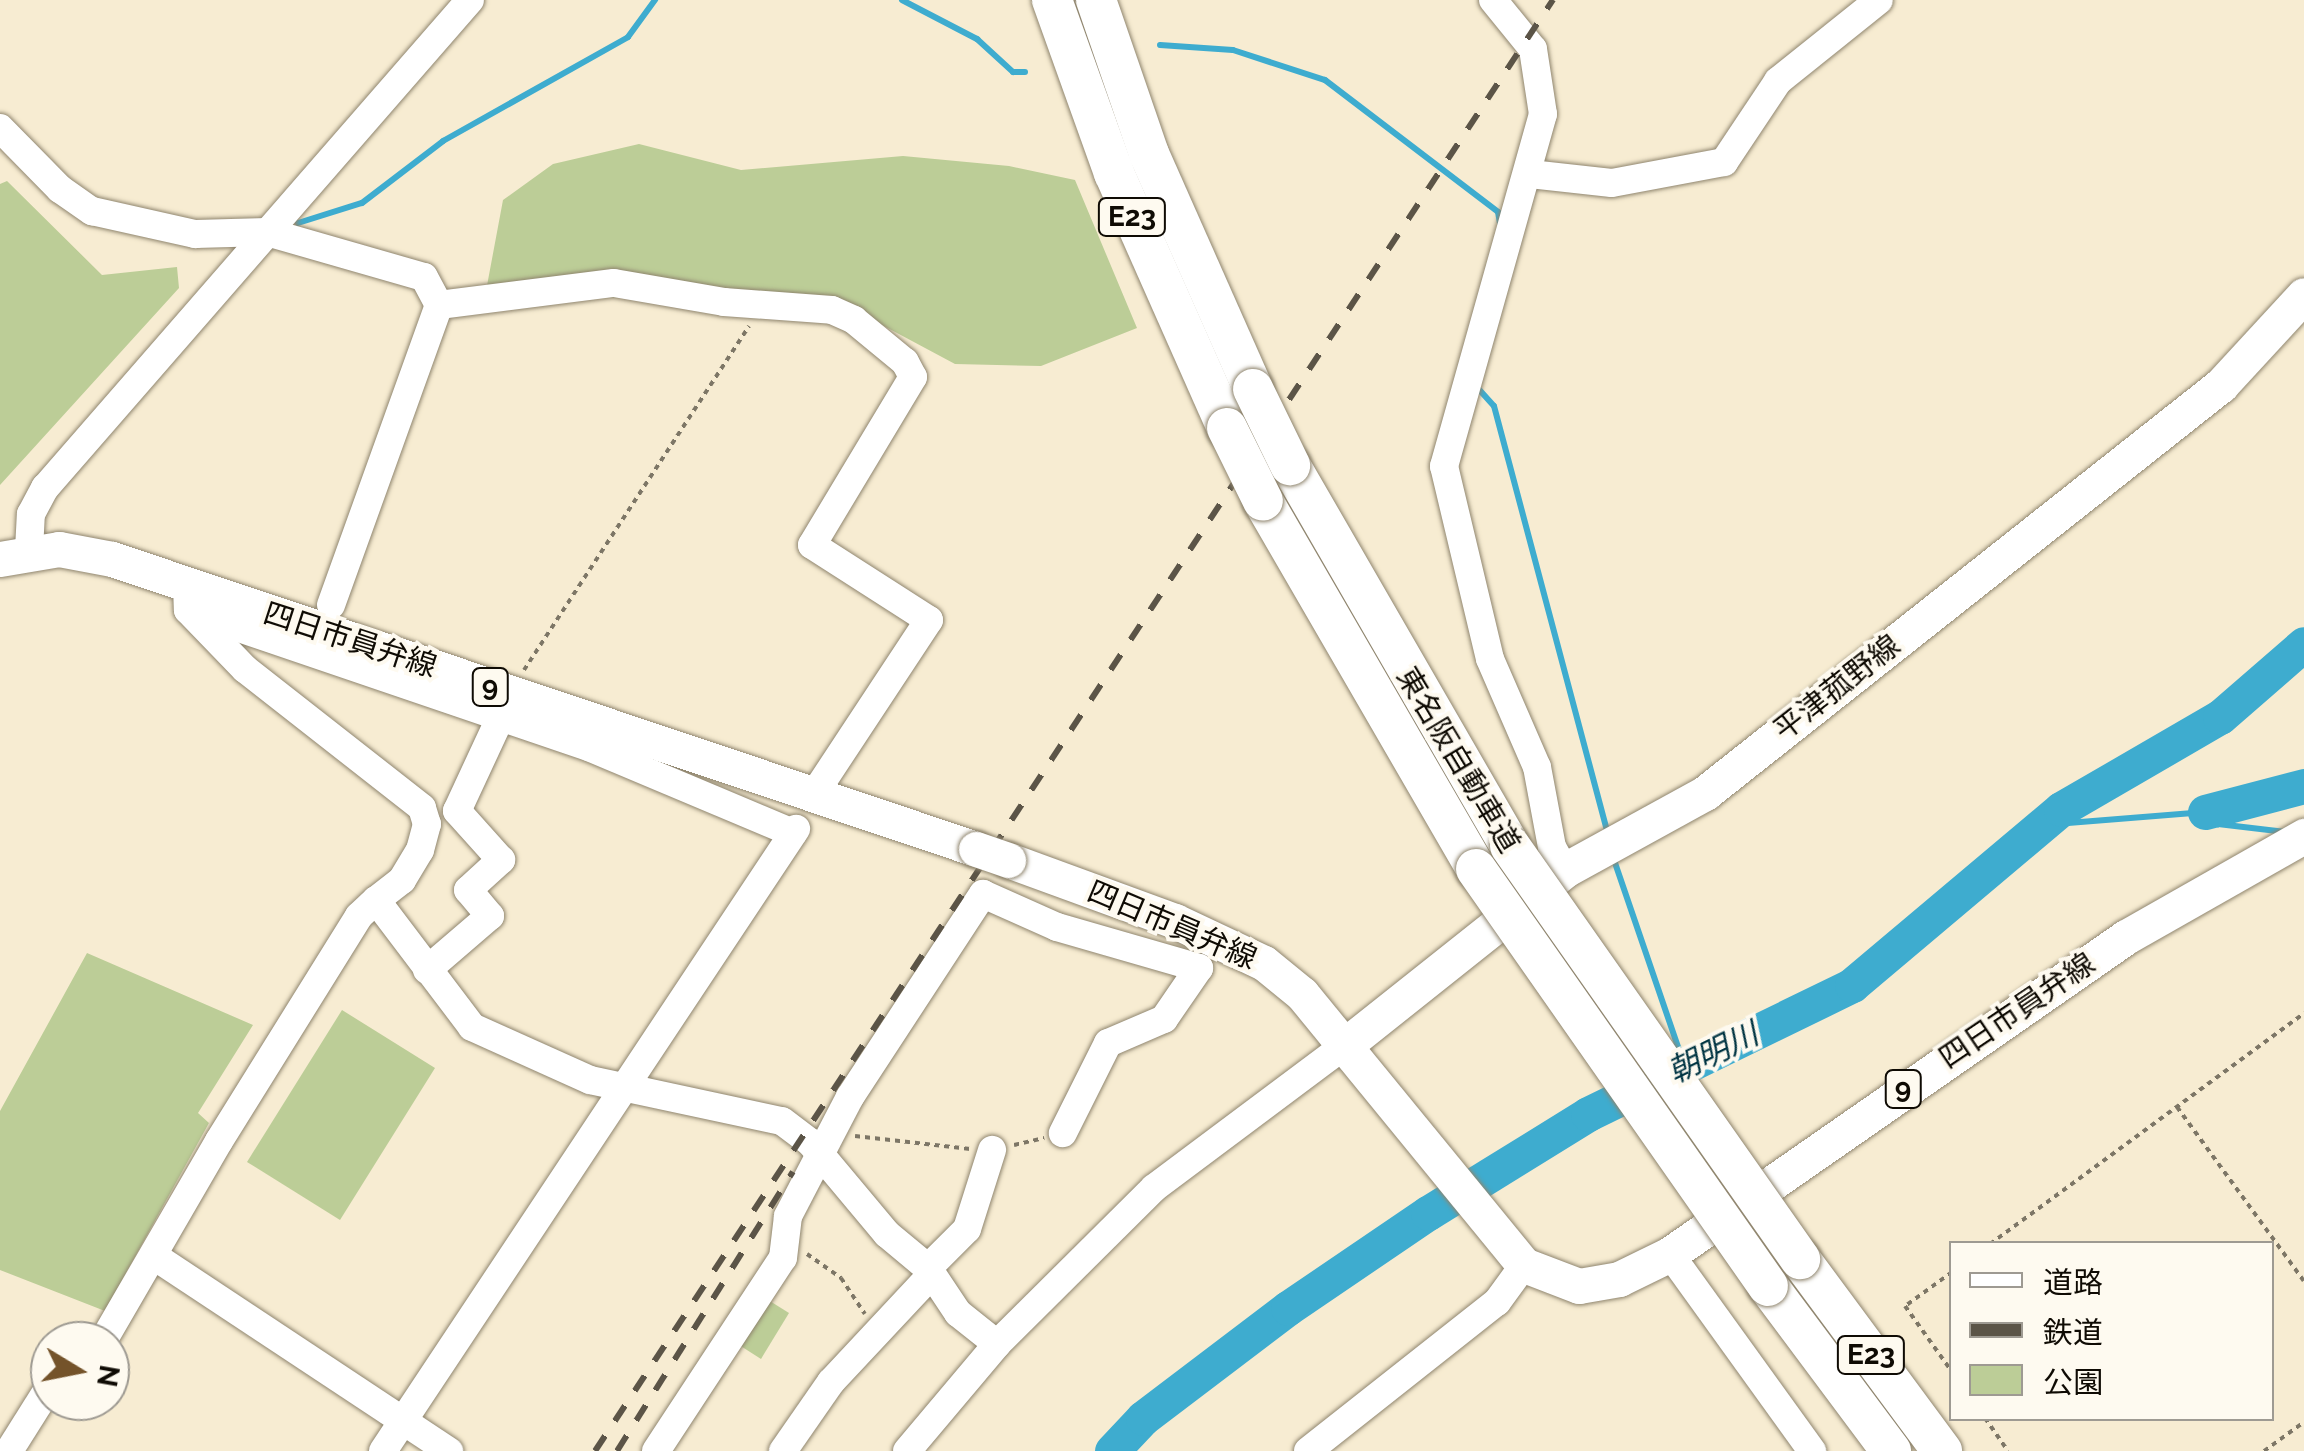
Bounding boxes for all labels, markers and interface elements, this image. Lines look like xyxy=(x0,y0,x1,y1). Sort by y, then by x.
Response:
road number: E23 xyxy=(1097,194,1167,240)
street label: 四日市員弁線 xyxy=(259,595,441,685)
street label: 平津菰野線 xyxy=(1767,628,1907,748)
street label: 東名阪自動車道 xyxy=(1388,661,1528,859)
road number: 9 xyxy=(470,664,510,710)
street label: 四日市員弁線 xyxy=(1082,873,1262,977)
street label: 四日市員弁線 xyxy=(1932,946,2102,1076)
water label: 朝明川 xyxy=(1661,1015,1765,1091)
road number: 9 xyxy=(1883,1066,1923,1112)
legend xyxy=(1949,1241,2274,1421)
text: 道路 xyxy=(2043,1265,2103,1300)
text: 鉄道 xyxy=(2043,1315,2103,1350)
north arrow xyxy=(30,1321,130,1421)
road number: E23 xyxy=(1836,1332,1906,1378)
text: N xyxy=(90,1363,126,1389)
text: 公園 xyxy=(2043,1365,2103,1400)

